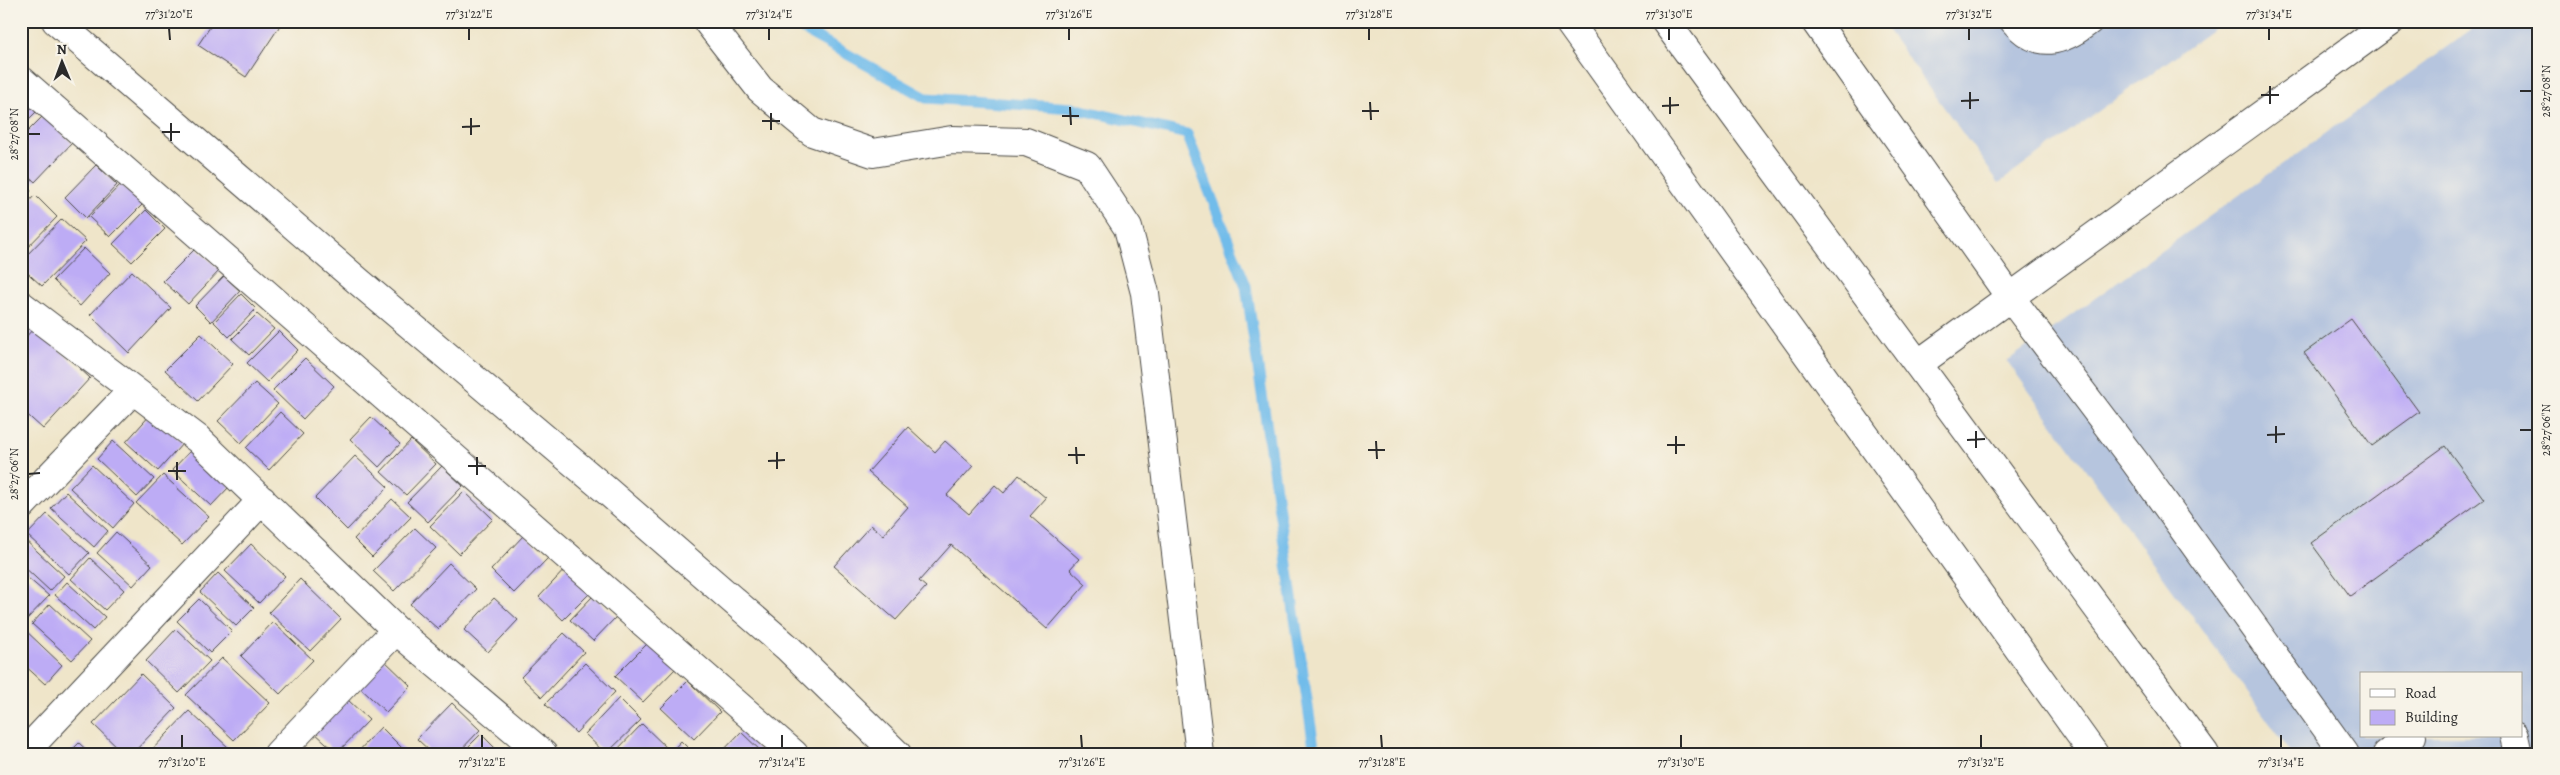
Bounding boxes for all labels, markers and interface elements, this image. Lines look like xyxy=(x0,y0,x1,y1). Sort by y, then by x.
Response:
text: 77°31'20"E xyxy=(145,6,193,22)
text: 77°31'22"E xyxy=(446,6,492,22)
text: 77°31'24"E xyxy=(746,6,792,22)
text: 77°31'26"E xyxy=(1046,6,1092,22)
text: 77°31'28"E xyxy=(1345,6,1393,22)
text: 77°31'30"E xyxy=(1646,6,1692,22)
text: 77°31'32"E xyxy=(1946,6,1992,22)
text: 77°31'34"E xyxy=(2246,6,2292,22)
north arrow xyxy=(38,38,88,88)
text: N xyxy=(57,40,67,59)
text: 28°27'08"N xyxy=(2538,64,2554,117)
text: 28°27'08"N xyxy=(6,107,22,160)
text: 28°27'06"N xyxy=(2538,404,2554,456)
text: 28°27'06"N xyxy=(6,448,22,500)
legend xyxy=(2360,672,2522,738)
text: Road xyxy=(2405,683,2437,703)
text: Building xyxy=(2405,707,2458,727)
text: 77°31'20"E xyxy=(158,754,206,770)
text: 77°31'22"E xyxy=(459,754,505,770)
text: 77°31'24"E xyxy=(759,754,805,770)
text: 77°31'26"E xyxy=(1059,754,1105,770)
text: 77°31'28"E xyxy=(1358,754,1406,770)
text: 77°31'30"E xyxy=(1658,754,1704,770)
text: 77°31'32"E xyxy=(1958,754,2004,770)
text: 77°31'34"E xyxy=(2258,754,2304,770)

